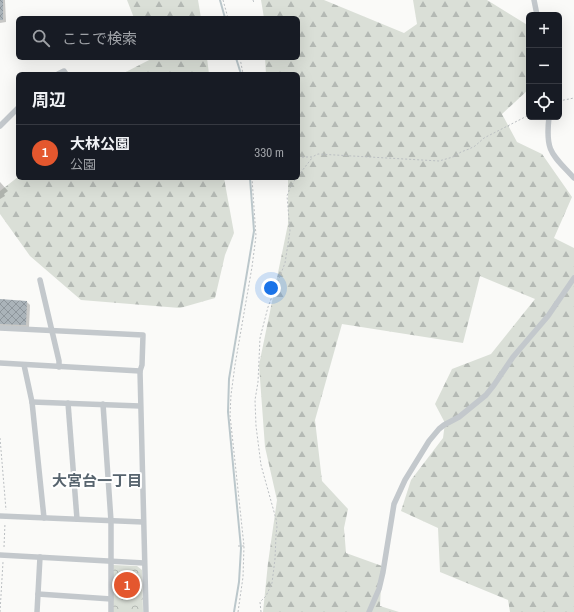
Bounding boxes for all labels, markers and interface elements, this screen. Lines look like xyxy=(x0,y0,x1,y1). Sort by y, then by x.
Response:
map controls xyxy=(526,12,562,120)
button: + xyxy=(526,12,562,48)
search box xyxy=(16,16,300,60)
icon: search xyxy=(30,27,52,49)
text: ここで検索 xyxy=(62,28,137,49)
button: − xyxy=(526,48,562,84)
button: locate xyxy=(526,84,562,120)
text: 周辺 xyxy=(32,88,66,111)
text: 大林公園 xyxy=(70,133,130,154)
text: 1 xyxy=(42,144,48,161)
text: 330 m xyxy=(254,144,284,161)
text: 公園 xyxy=(70,156,96,173)
your location xyxy=(261,278,281,298)
district label: 大宮台一丁目 xyxy=(52,470,142,491)
pin: 1 xyxy=(114,570,140,600)

